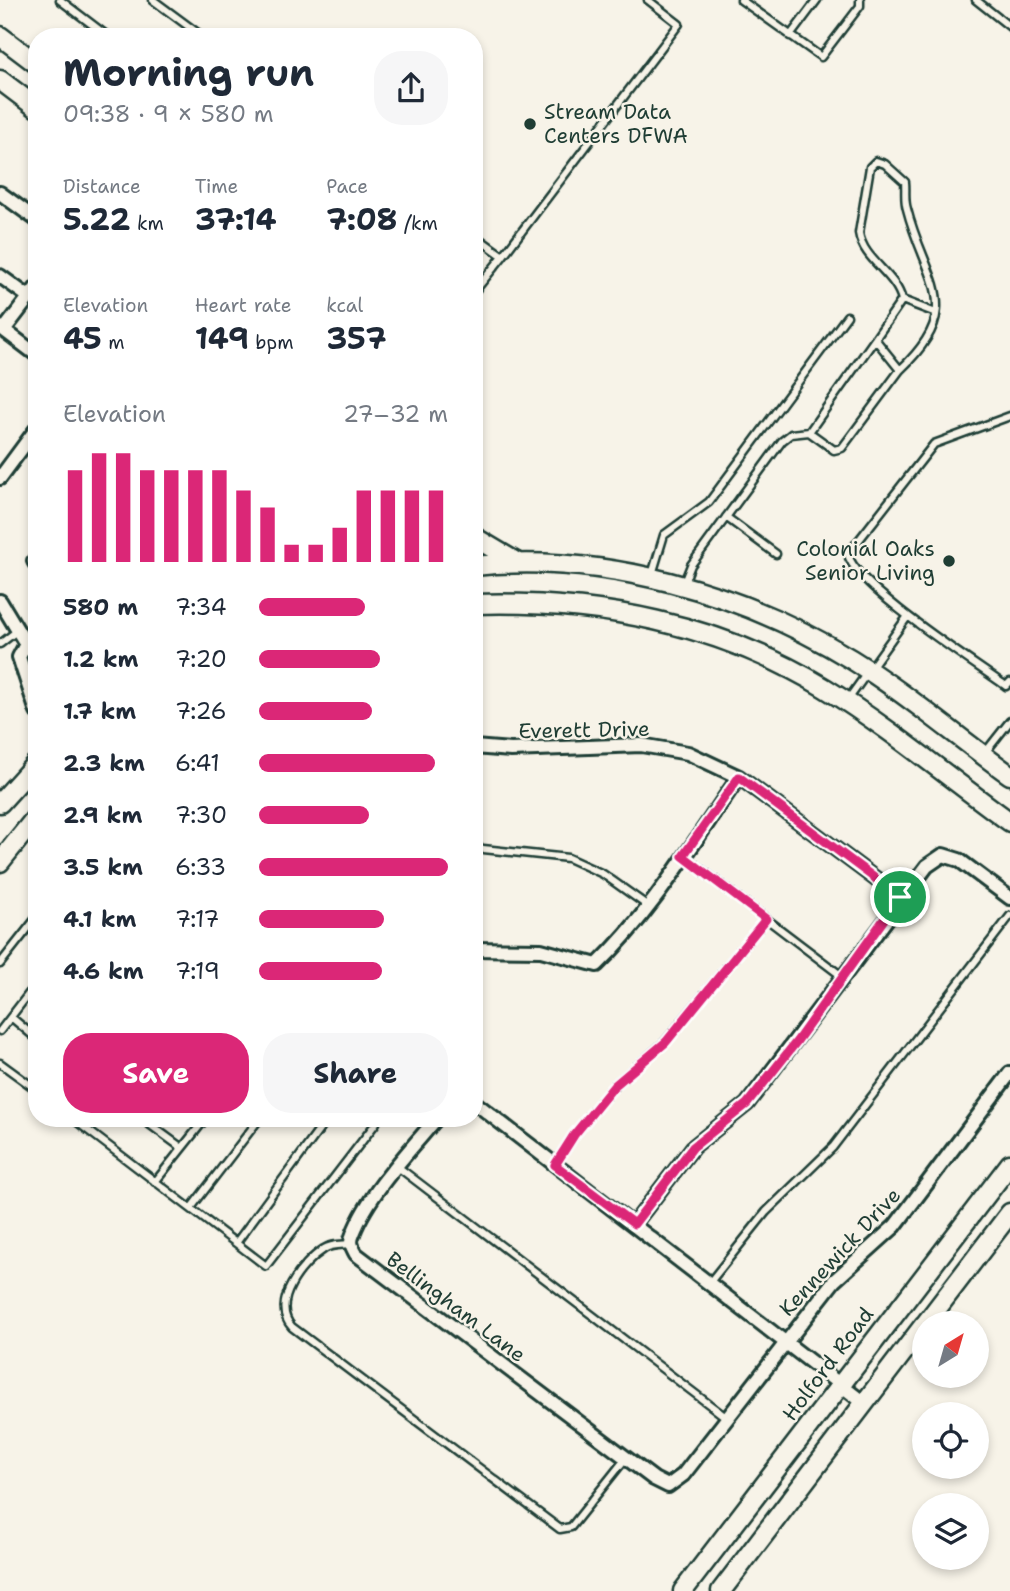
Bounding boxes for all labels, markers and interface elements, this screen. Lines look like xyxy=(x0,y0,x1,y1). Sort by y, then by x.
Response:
text: Morning run xyxy=(63,47,314,98)
button: share xyxy=(374,51,448,125)
place label: Stream Data Centers DFWA xyxy=(544,98,688,150)
text: 09:38 · 9 × 580 m xyxy=(63,99,274,129)
marker: Stream Data Centers DFWA xyxy=(522,116,538,132)
text: Distance xyxy=(63,174,141,199)
text: Time xyxy=(195,174,238,199)
text: Pace xyxy=(326,174,368,199)
text: 5.22 xyxy=(63,199,131,240)
text: 37:14 xyxy=(195,199,276,240)
text: 7:08 xyxy=(326,199,398,240)
text: km xyxy=(131,211,164,236)
text: /km xyxy=(398,211,438,236)
text: Elevation xyxy=(63,293,148,318)
text: Heart rate xyxy=(195,293,291,318)
text: kcal xyxy=(326,293,363,318)
text: 45 xyxy=(63,318,102,359)
text: 149 xyxy=(195,318,249,359)
text: 357 xyxy=(326,318,386,359)
text: m xyxy=(102,330,125,355)
text: bpm xyxy=(249,330,294,355)
text: Elevation xyxy=(63,399,166,429)
text: 27–32 m xyxy=(343,399,448,429)
place label: Colonial Oaks Senior Living xyxy=(796,535,935,587)
marker: Colonial Oaks Senior Living xyxy=(941,553,957,569)
text: 580 m xyxy=(63,592,138,622)
text: 7:34 xyxy=(175,592,227,622)
text: 1.2 km xyxy=(63,644,139,674)
text: 7:20 xyxy=(175,644,227,674)
text: 1.7 km xyxy=(63,696,136,726)
text: 7:26 xyxy=(175,696,227,726)
street label: Everett Drive xyxy=(518,715,650,745)
text: 2.3 km xyxy=(63,748,145,778)
text: 6:41 xyxy=(175,748,220,778)
text: 2.9 km xyxy=(63,800,142,830)
text: 7:30 xyxy=(175,800,227,830)
text: 3.5 km xyxy=(63,852,143,882)
text: 6:33 xyxy=(175,852,226,882)
pin xyxy=(870,867,930,927)
icon: arrive xyxy=(881,878,919,916)
text: 4.1 km xyxy=(63,904,136,934)
text: 7:17 xyxy=(175,904,219,934)
text: 4.6 km xyxy=(63,956,144,986)
text: 7:19 xyxy=(175,956,220,986)
button: Save xyxy=(63,1033,249,1113)
button: Share xyxy=(263,1033,448,1113)
street label: Kennewick Drive xyxy=(773,1182,907,1322)
street label: Bellingham Lane xyxy=(381,1245,531,1369)
street label: Holford Road xyxy=(776,1301,880,1427)
north arrow xyxy=(912,1311,989,1388)
map controls xyxy=(912,1311,989,1570)
button: locate xyxy=(912,1402,989,1479)
button: layers xyxy=(912,1493,989,1570)

